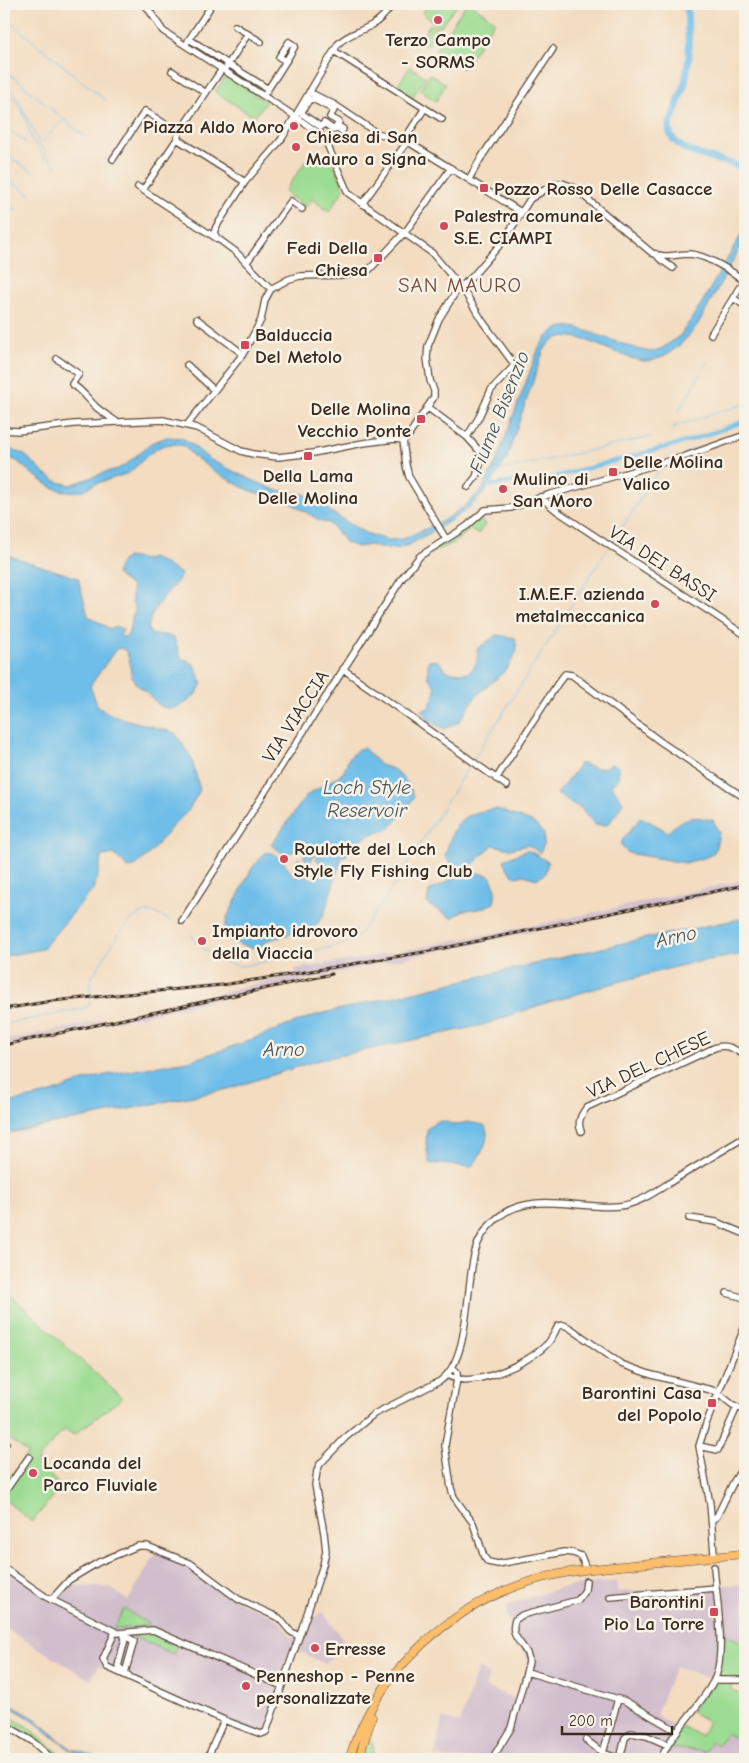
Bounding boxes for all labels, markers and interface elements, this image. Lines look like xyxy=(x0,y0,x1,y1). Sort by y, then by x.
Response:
marker: Terzo Campo - SORMS xyxy=(432,14,444,26)
place label: Terzo Campo - SORMS xyxy=(385,29,491,73)
place label: Piazza Aldo Moro xyxy=(143,116,284,138)
marker: Piazza Aldo Moro xyxy=(288,120,300,132)
place label: Chiesa di San Mauro a Signa xyxy=(306,126,427,170)
marker: Chiesa di San Mauro a Signa xyxy=(290,141,302,153)
place label: Pozzo Rosso Delle Casacce xyxy=(494,178,712,200)
marker: Pozzo Rosso Delle Casacce xyxy=(478,182,490,194)
place label: Palestra comunale S.E. CIAMPI xyxy=(454,205,603,249)
marker: Palestra comunale S.E. CIAMPI xyxy=(438,220,450,232)
place label: Fedi Della Chiesa xyxy=(287,237,368,281)
marker: Fedi Della Chiesa xyxy=(372,252,384,264)
district label: SAN MAURO xyxy=(398,273,522,297)
place label: Balduccia Del Metolo xyxy=(255,324,342,368)
marker: Balduccia Del Metolo xyxy=(239,339,251,351)
water label: Fiume Bisenzio xyxy=(465,348,534,477)
place label: Delle Molina Vecchio Ponte xyxy=(298,398,411,442)
marker: Delle Molina Vecchio Ponte xyxy=(415,413,427,425)
marker: Della Lama Delle Molina xyxy=(302,450,314,462)
place label: Delle Molina Valico xyxy=(623,451,723,495)
place label: Della Lama Delle Molina xyxy=(258,465,358,509)
marker: Delle Molina Valico xyxy=(607,466,619,478)
place label: Mulino di San Moro xyxy=(513,468,593,512)
marker: Mulino di San Moro xyxy=(497,483,509,495)
street label: VIA DEI BASSI xyxy=(605,521,720,607)
place label: I.M.E.F. azienda metalmeccanica xyxy=(515,583,645,627)
marker: I.M.E.F. azienda metalmeccanica xyxy=(649,598,661,610)
street label: VIA VIACCIA xyxy=(258,666,334,767)
water label: Loch Style Reservoir xyxy=(323,776,411,822)
place label: Roulotte del Loch Style Fly Fishing Club xyxy=(294,838,472,882)
marker: Roulotte del Loch Style Fly Fishing Club xyxy=(278,853,290,865)
place label: Impianto idrovoro della Viaccia xyxy=(212,920,358,964)
water label: Arno xyxy=(653,921,699,952)
marker: Impianto idrovoro della Viaccia xyxy=(196,935,208,947)
street label: VIA DEL CHESE xyxy=(583,1027,713,1103)
water label: Arno xyxy=(262,1038,305,1061)
place label: Barontini Casa del Popolo xyxy=(582,1382,702,1426)
marker: Barontini Casa del Popolo xyxy=(706,1397,718,1409)
place label: Locanda del Parco Fluviale xyxy=(43,1452,157,1496)
marker: Locanda del Parco Fluviale xyxy=(27,1467,39,1479)
place label: Barontini Pio La Torre xyxy=(604,1591,704,1635)
marker: Barontini Pio La Torre xyxy=(708,1606,720,1618)
place label: Erresse xyxy=(325,1638,386,1660)
marker: Erresse xyxy=(309,1642,321,1654)
place label: Penneshop - Penne personalizzate xyxy=(256,1665,415,1709)
marker: Penneshop - Penne personalizzate xyxy=(240,1680,252,1692)
scale bar xyxy=(562,1703,672,1735)
text: 200 m xyxy=(569,1712,613,1730)

